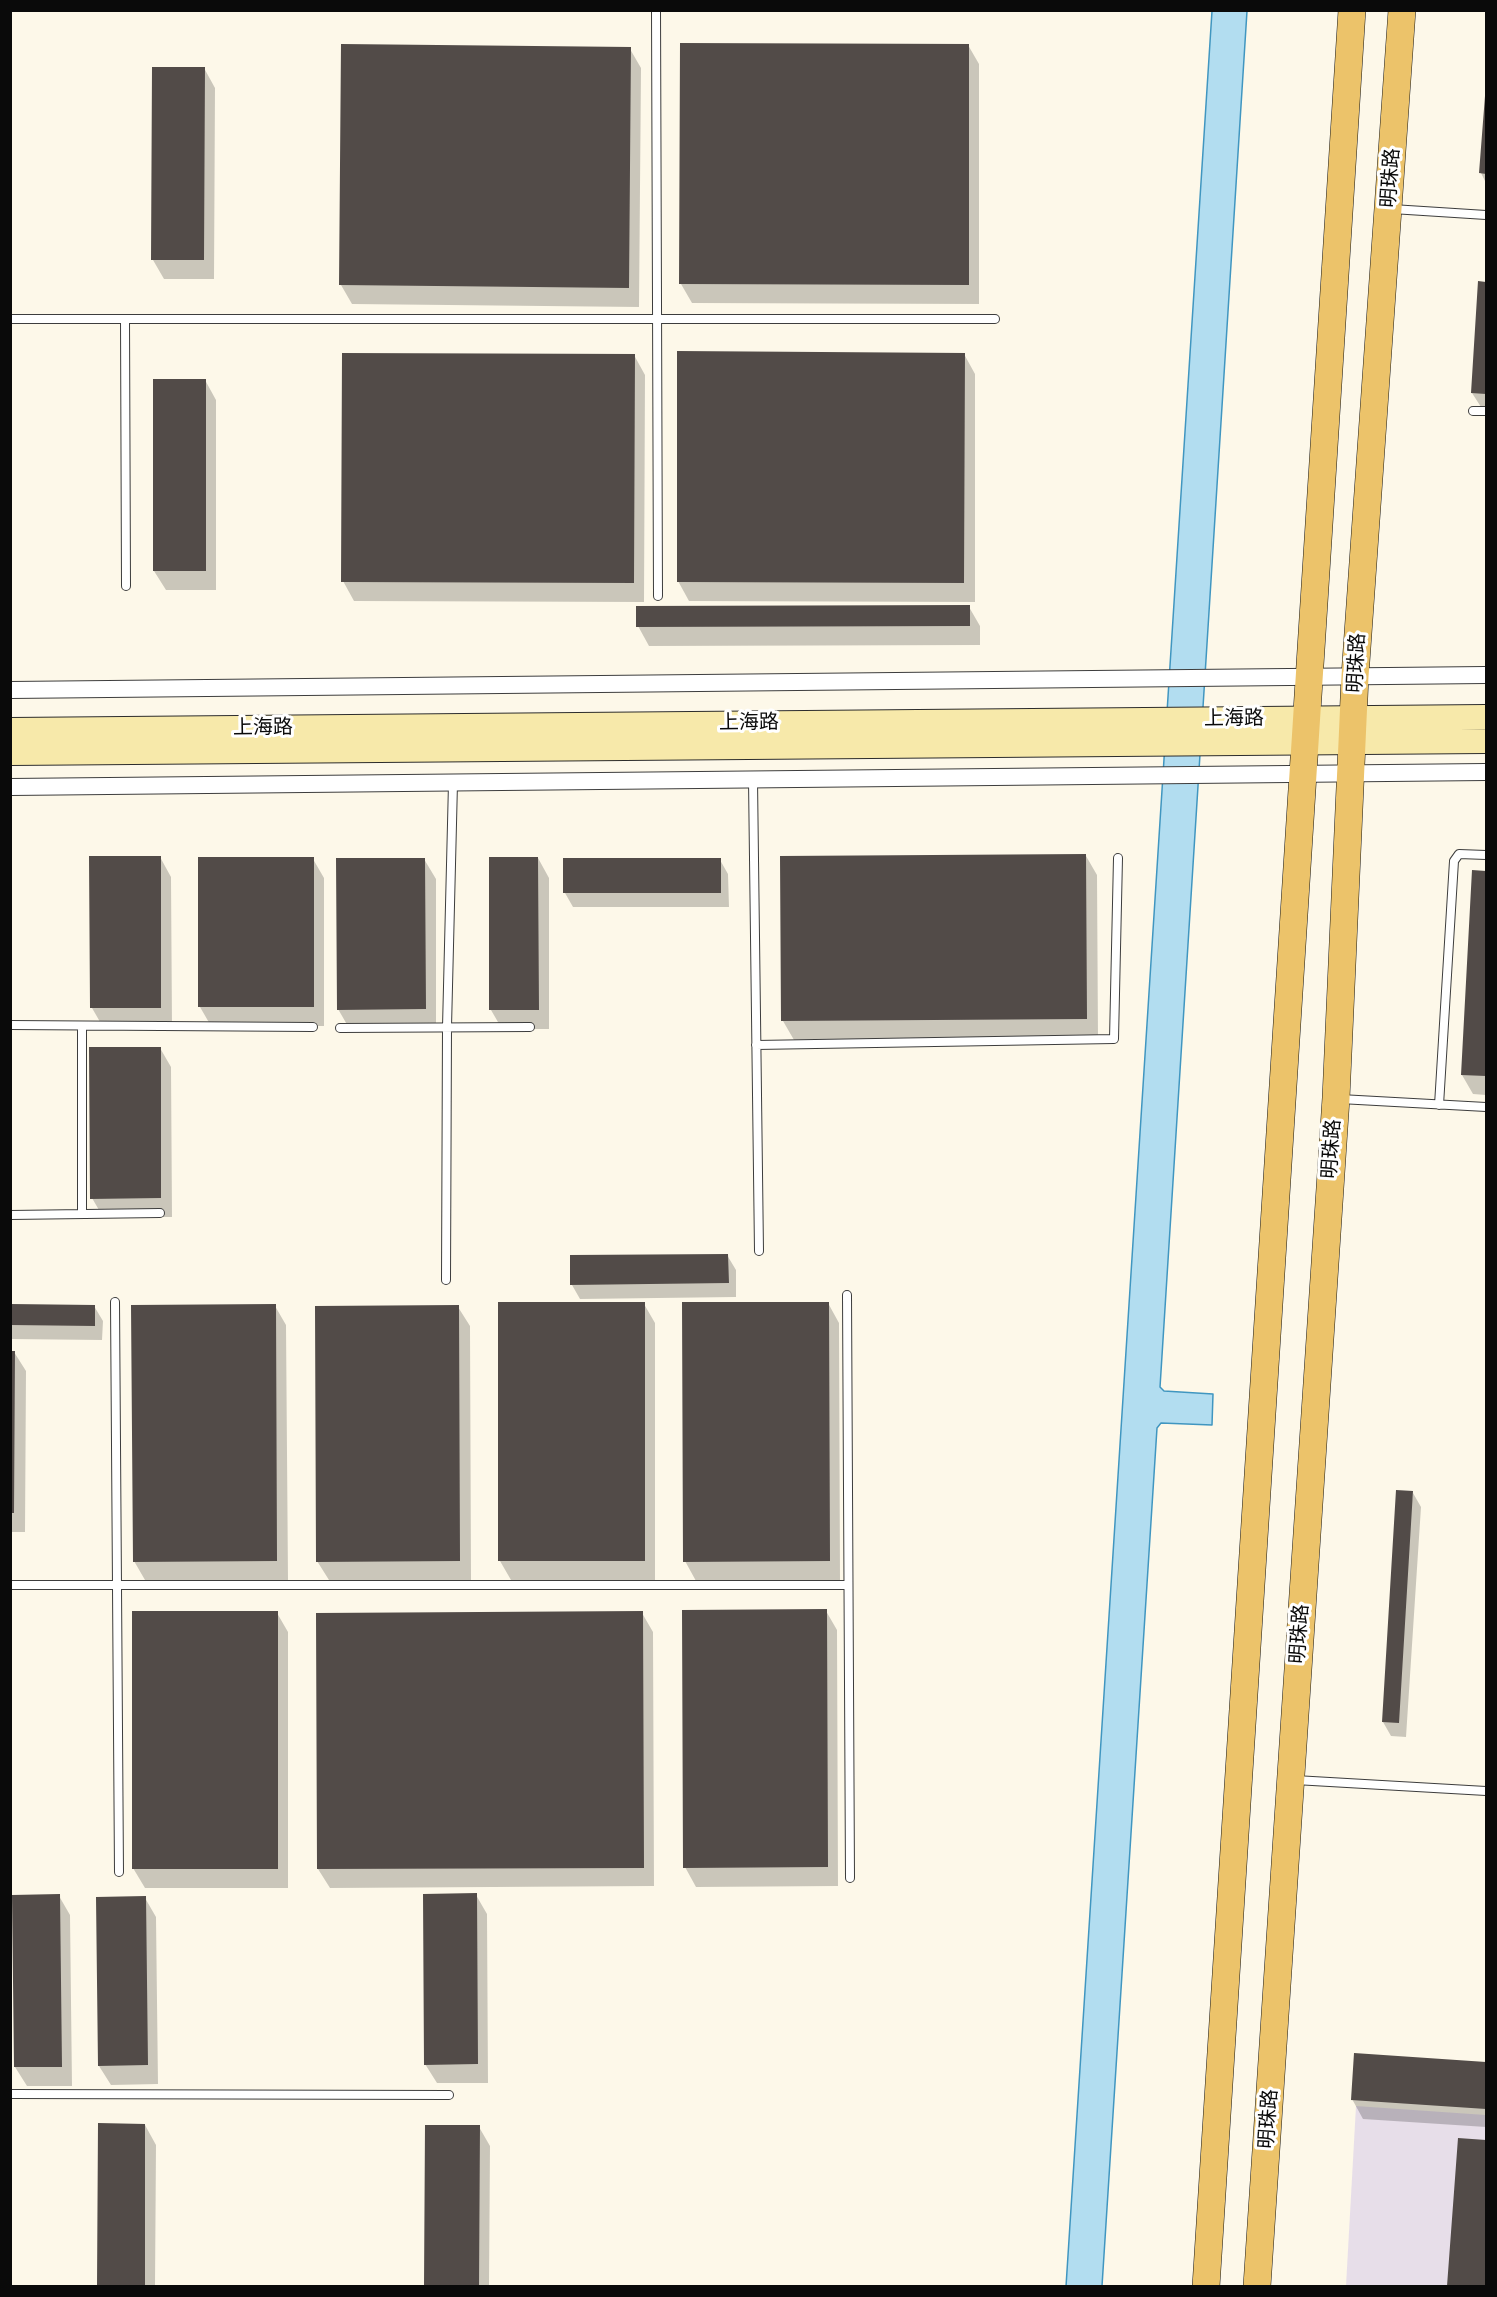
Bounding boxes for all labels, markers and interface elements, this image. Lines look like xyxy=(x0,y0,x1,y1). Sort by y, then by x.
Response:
street label: 明珠路 xyxy=(1377,147,1405,209)
street label: 明珠路 xyxy=(1343,632,1371,694)
street label: 上海路 xyxy=(1204,706,1264,732)
street label: 上海路 xyxy=(719,710,779,736)
street label: 上海路 xyxy=(233,715,293,741)
street label: 明珠路 xyxy=(1318,1118,1346,1180)
street label: 明珠路 xyxy=(1286,1603,1314,1665)
street label: 明珠路 xyxy=(1255,2088,1283,2150)

